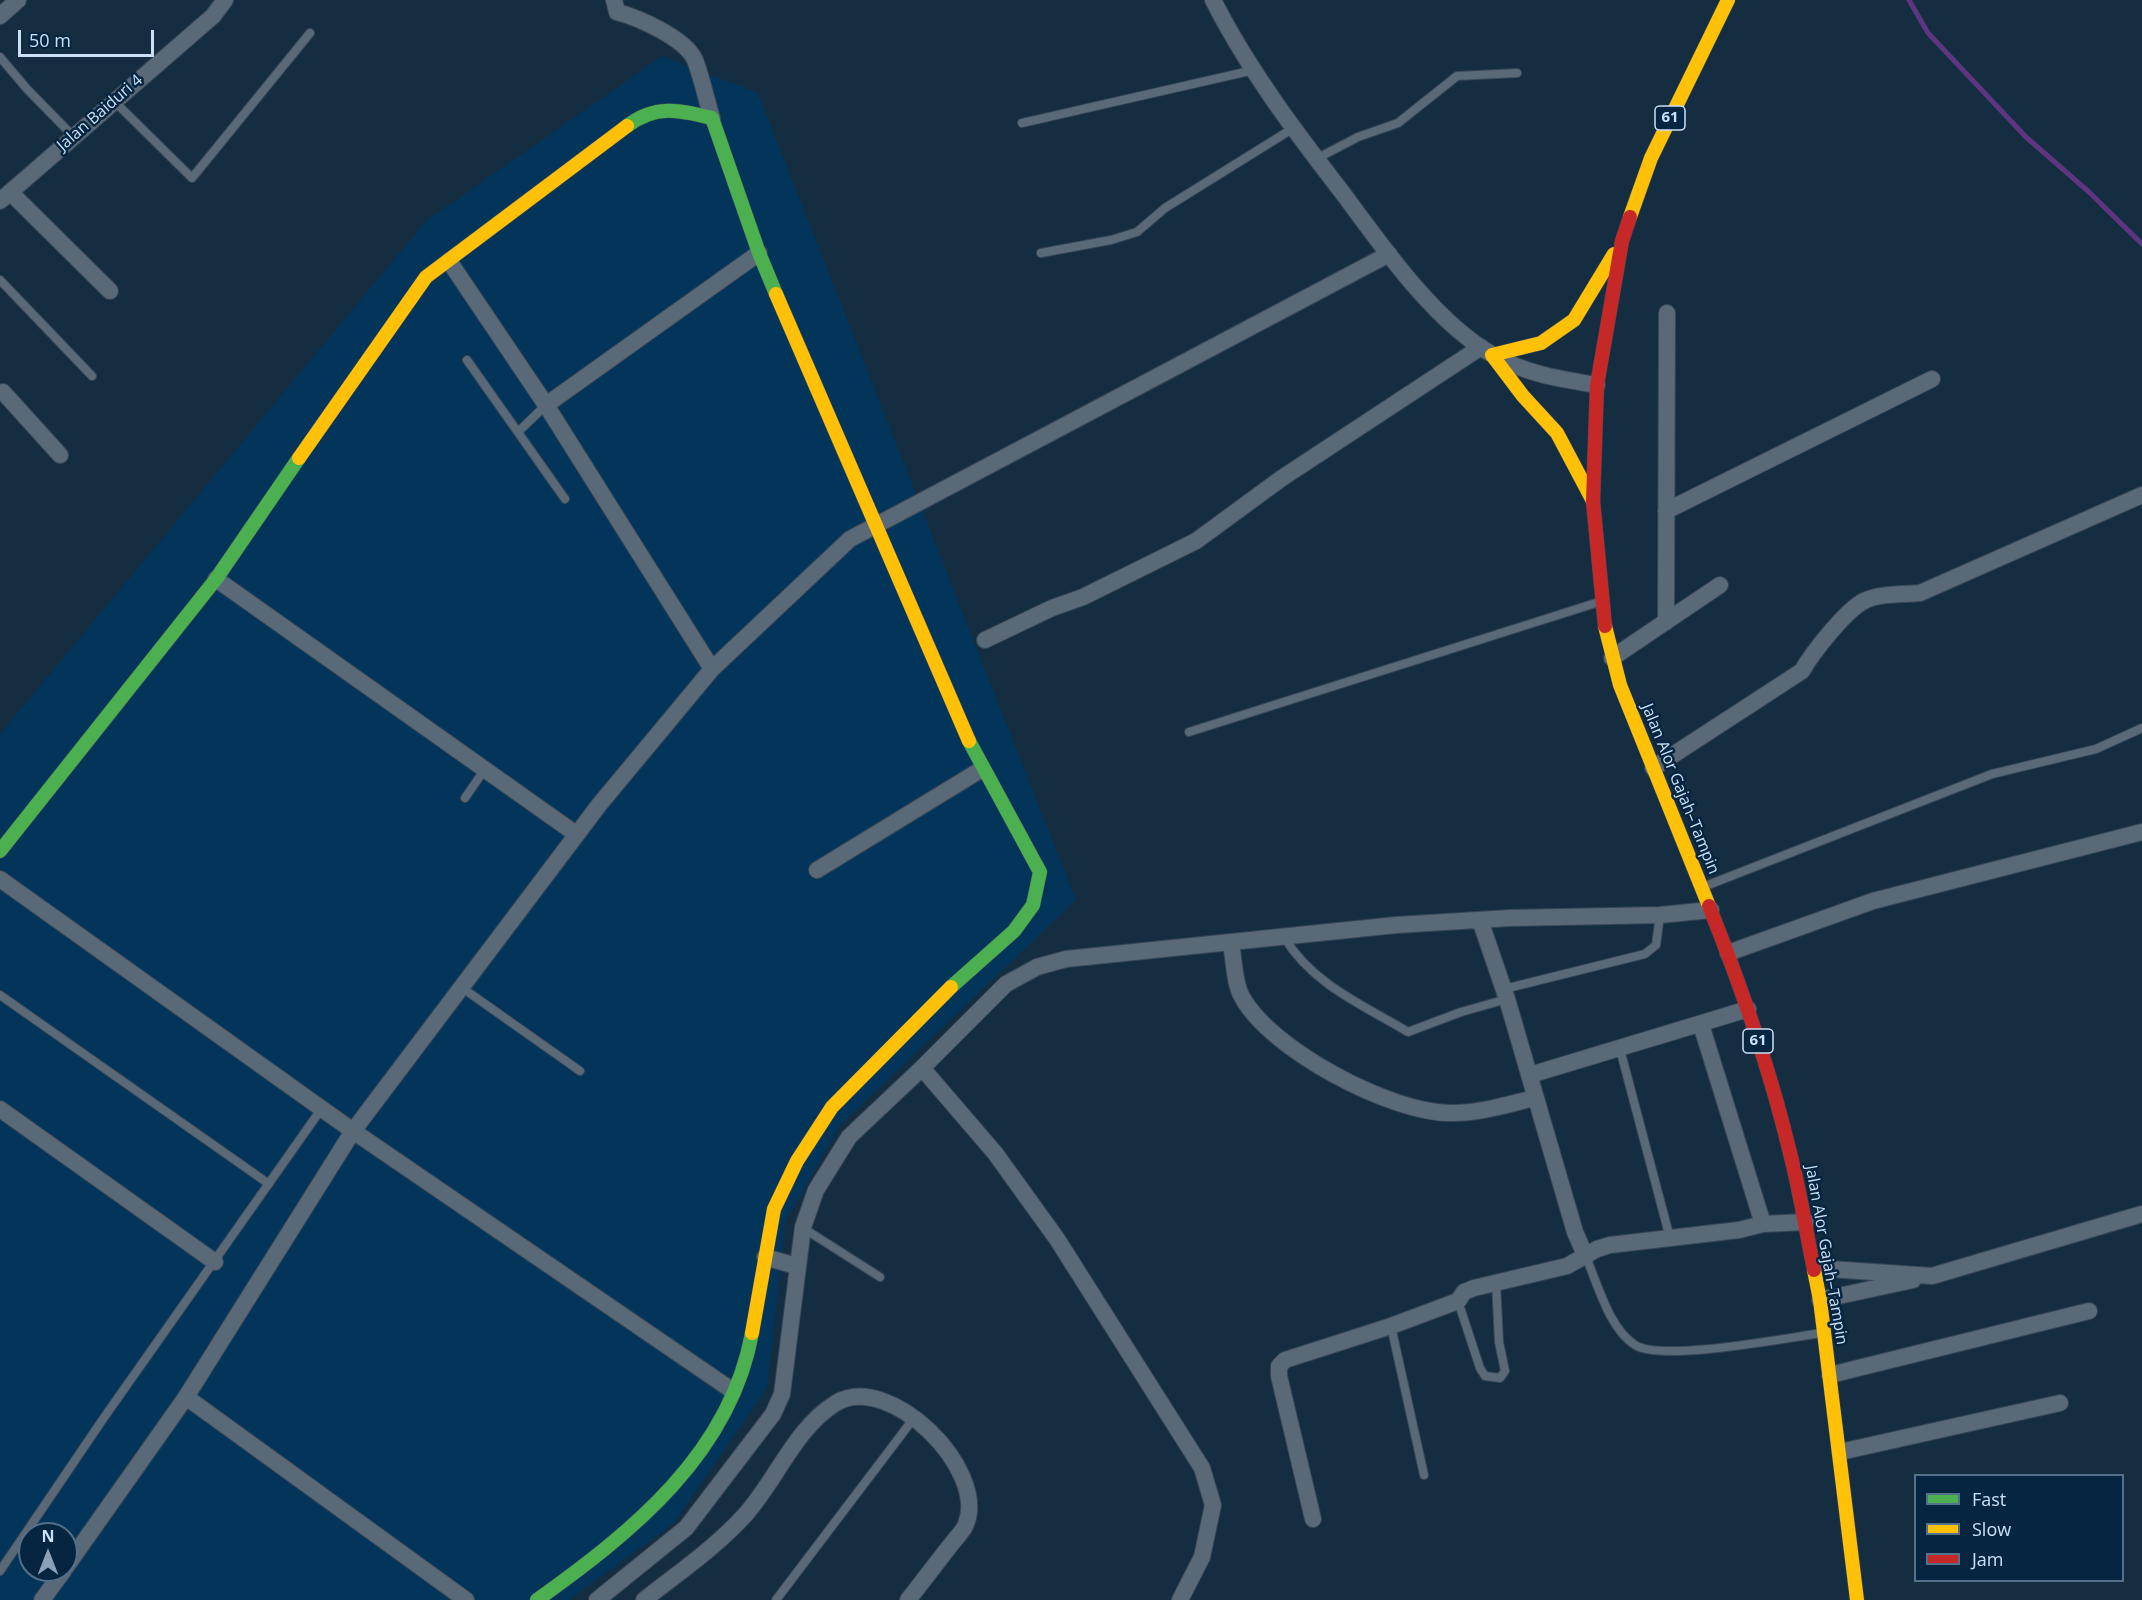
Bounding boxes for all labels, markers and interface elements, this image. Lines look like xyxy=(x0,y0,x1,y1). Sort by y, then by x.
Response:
scale bar xyxy=(21,18,158,56)
text: 50 m xyxy=(29,28,71,52)
street label: Jalan Baiduri 4 xyxy=(53,71,147,155)
road number: 61 xyxy=(1655,106,1685,130)
street label: Jalan Alor Gajah–Tampin xyxy=(1637,701,1723,877)
road number: 61 xyxy=(1743,1029,1773,1053)
street label: Jalan Alor Gajah–Tampin xyxy=(1801,1164,1851,1346)
legend xyxy=(1914,1474,2124,1582)
text: Fast xyxy=(1972,1487,2006,1511)
text: Slow xyxy=(1972,1517,2011,1541)
north arrow xyxy=(18,1522,78,1582)
text: N xyxy=(41,1525,55,1547)
text: Jam xyxy=(1972,1547,2004,1571)

